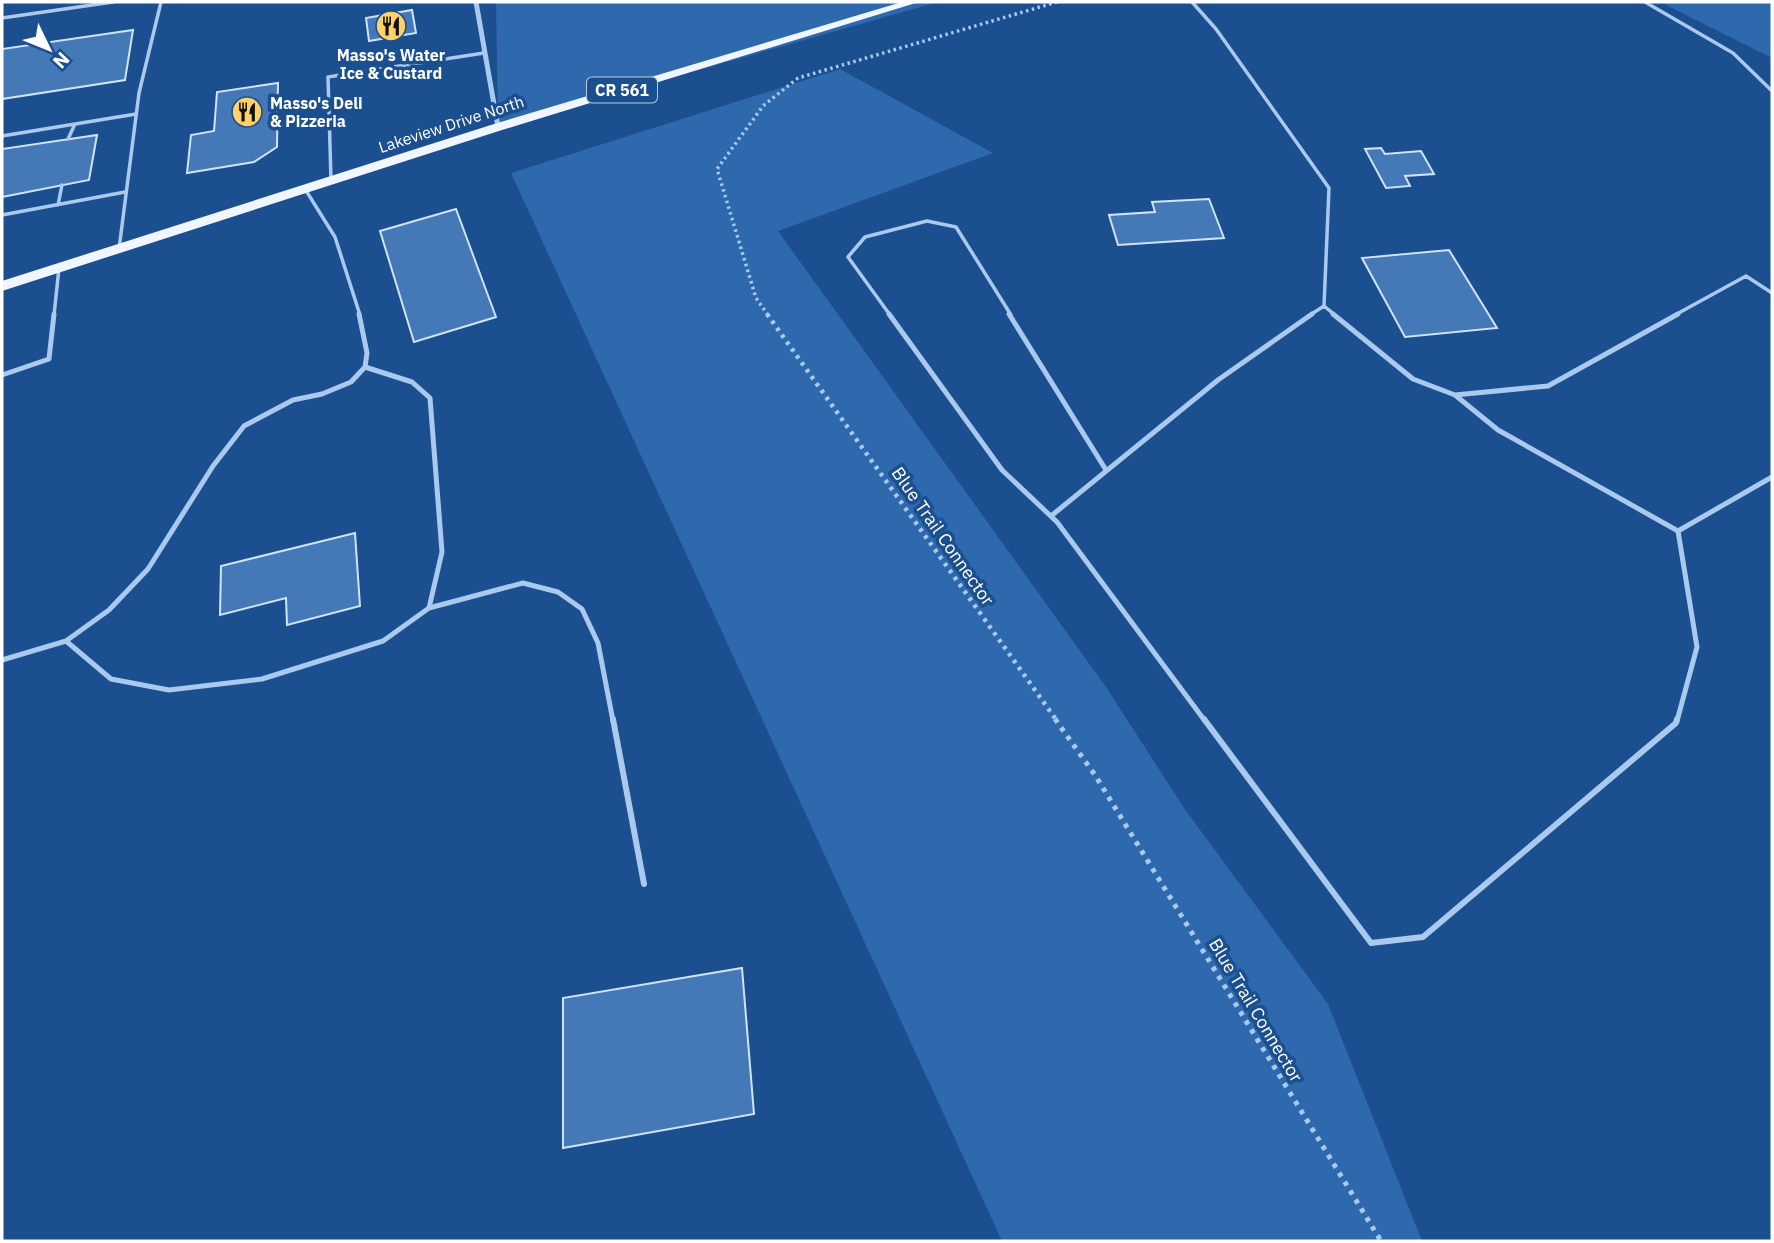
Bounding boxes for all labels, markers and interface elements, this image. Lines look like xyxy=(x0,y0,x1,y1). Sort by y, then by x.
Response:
restaurant icon: Masso's Water Ice & Custard xyxy=(374,9,408,43)
north arrow xyxy=(14,14,84,84)
place label: Masso's Water Ice & Custard xyxy=(337,45,446,83)
text: N xyxy=(48,47,75,74)
road number: CR 561 xyxy=(587,78,657,102)
street label: Lakeview Drive North xyxy=(376,91,526,157)
place label: Masso's Deli & Pizzeria xyxy=(270,93,363,131)
restaurant icon: Masso's Deli & Pizzeria xyxy=(230,95,264,129)
street label: Blue Trail Connector xyxy=(887,462,1000,610)
street label: Blue Trail Connector xyxy=(1204,934,1308,1086)

